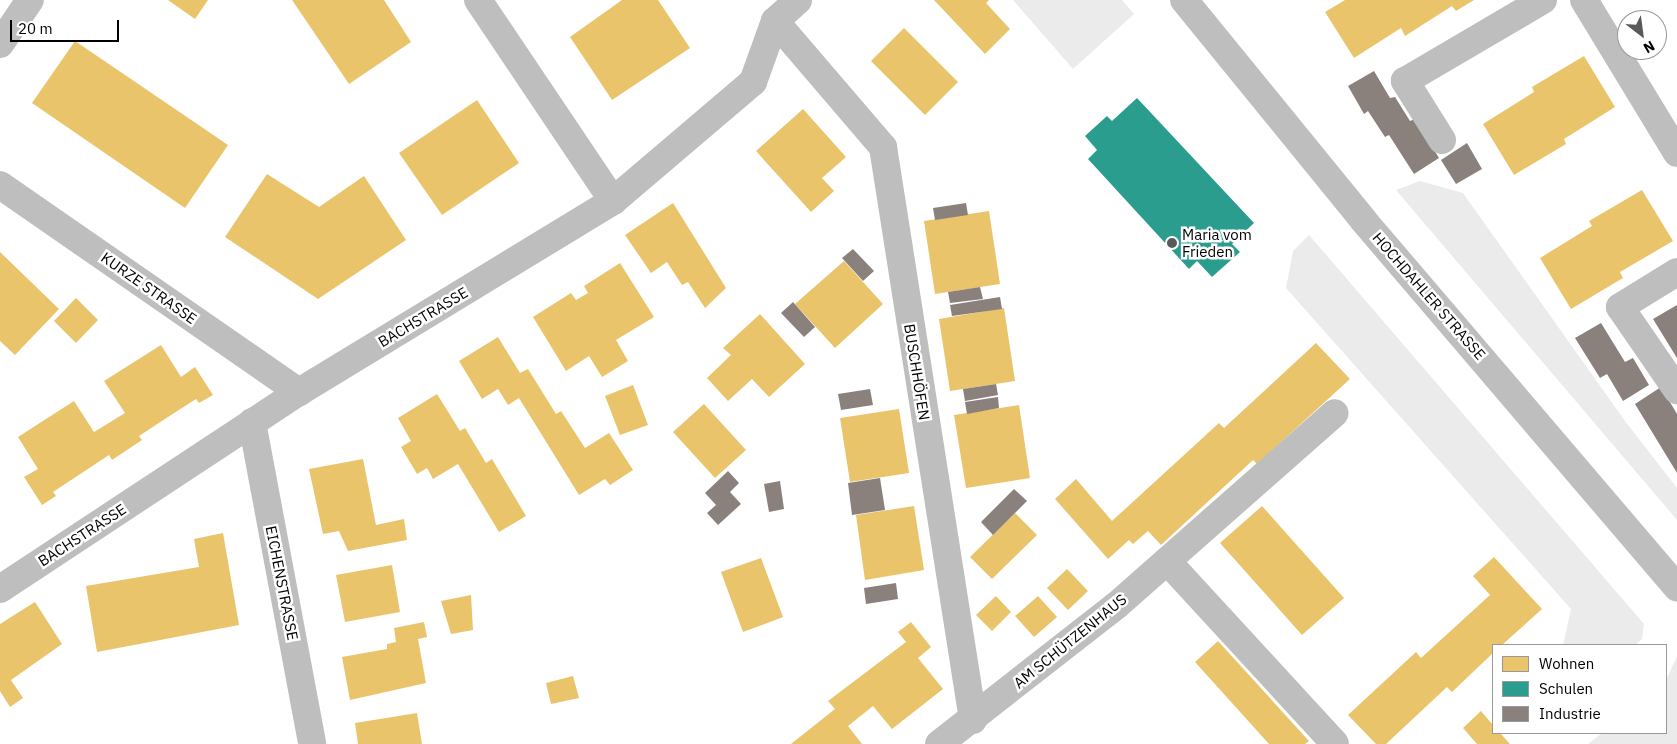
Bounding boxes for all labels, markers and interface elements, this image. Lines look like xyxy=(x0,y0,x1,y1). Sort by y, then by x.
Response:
scale bar xyxy=(12,10,121,42)
north arrow xyxy=(1617,10,1667,60)
text: 20 m xyxy=(18,19,53,38)
text: N xyxy=(1640,37,1658,57)
place label: Maria vom Frieden xyxy=(1182,225,1252,260)
street label: HOCHDAHLER STRASSE xyxy=(1369,229,1489,363)
marker: Maria vom Frieden xyxy=(1166,237,1178,249)
street label: KURZE STRASSE xyxy=(98,248,200,328)
street label: BACHSTRASSE xyxy=(375,283,471,351)
street label: BUSCHHÖFEN xyxy=(900,322,934,422)
street label: BACHSTRASSE xyxy=(35,500,129,570)
street label: EICHENSTRASSE xyxy=(262,524,302,642)
street label: AM SCHÜTZENHAUS xyxy=(1010,590,1130,692)
legend xyxy=(1492,644,1667,734)
text: Wohnen xyxy=(1539,654,1594,673)
text: Schulen xyxy=(1539,679,1593,698)
text: Industrie xyxy=(1539,704,1601,723)

